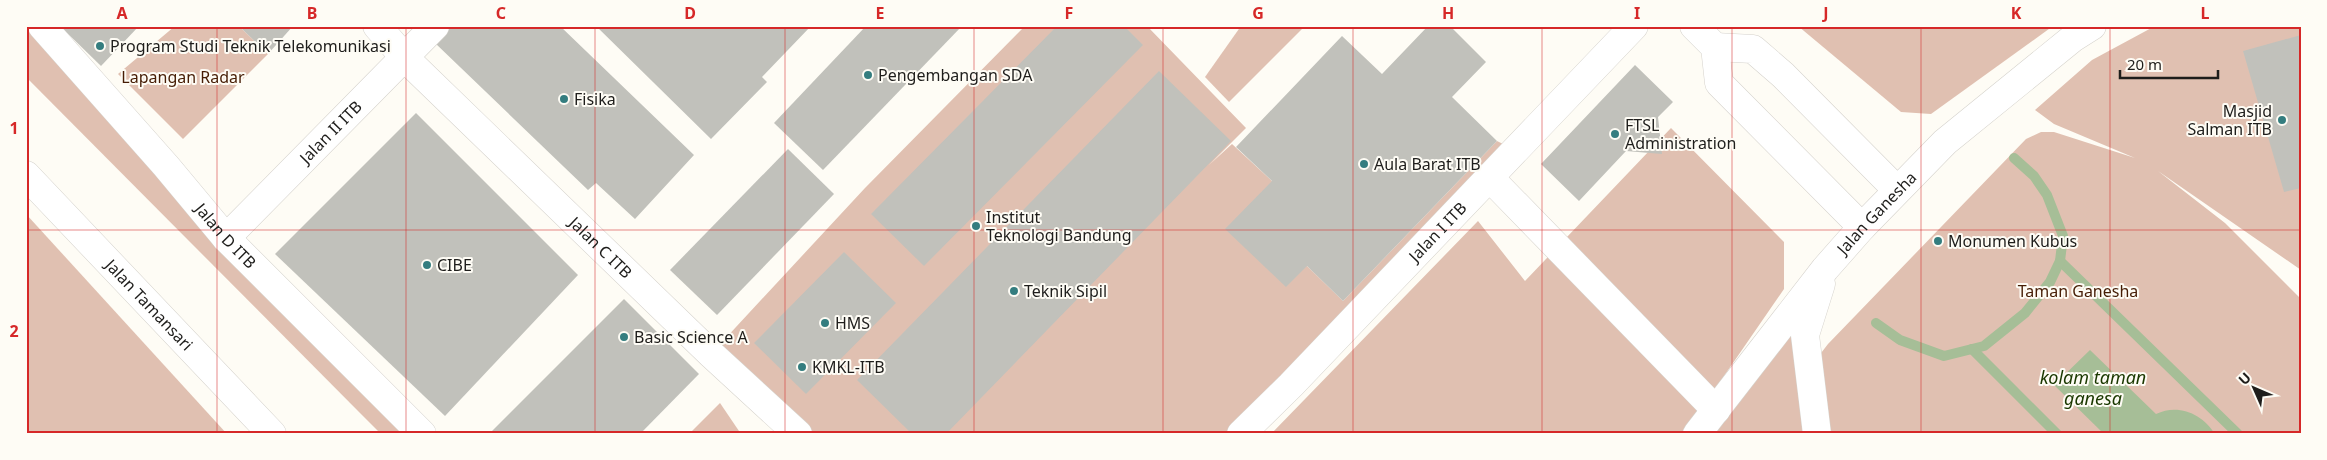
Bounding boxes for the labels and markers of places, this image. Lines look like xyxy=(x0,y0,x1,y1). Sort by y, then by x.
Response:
place label: Program Studi Teknik Telekomunikasi xyxy=(110,35,391,57)
marker: Program Studi Teknik Telekomunikasi xyxy=(94,40,106,52)
place label: Pengembangan SDA xyxy=(878,64,1033,86)
marker: Pengembangan SDA xyxy=(862,69,874,81)
place label: Fisika xyxy=(574,88,616,110)
marker: Fisika xyxy=(558,93,570,105)
place label: Masjid Salman ITB xyxy=(2187,100,2272,140)
place label: FTSL Administration xyxy=(1625,114,1736,154)
marker: Masjid Salman ITB xyxy=(2276,114,2288,126)
marker: FTSL Administration xyxy=(1609,128,1621,140)
place label: Aula Barat ITB xyxy=(1374,153,1481,175)
marker: Aula Barat ITB xyxy=(1358,158,1370,170)
place label: Institut Teknologi Bandung xyxy=(986,206,1132,246)
marker: Institut Teknologi Bandung xyxy=(970,220,982,232)
place label: Monumen Kubus xyxy=(1948,230,2077,252)
marker: Monumen Kubus xyxy=(1932,235,1944,247)
place label: CIBE xyxy=(437,254,472,276)
marker: CIBE xyxy=(421,259,433,271)
place label: Teknik Sipil xyxy=(1024,280,1107,302)
marker: Teknik Sipil xyxy=(1008,285,1020,297)
place label: HMS xyxy=(835,312,870,334)
marker: HMS xyxy=(819,317,831,329)
place label: Basic Science A xyxy=(634,326,748,348)
marker: Basic Science A xyxy=(618,331,630,343)
place label: KMKL-ITB xyxy=(812,356,885,378)
marker: KMKL-ITB xyxy=(796,361,808,373)

